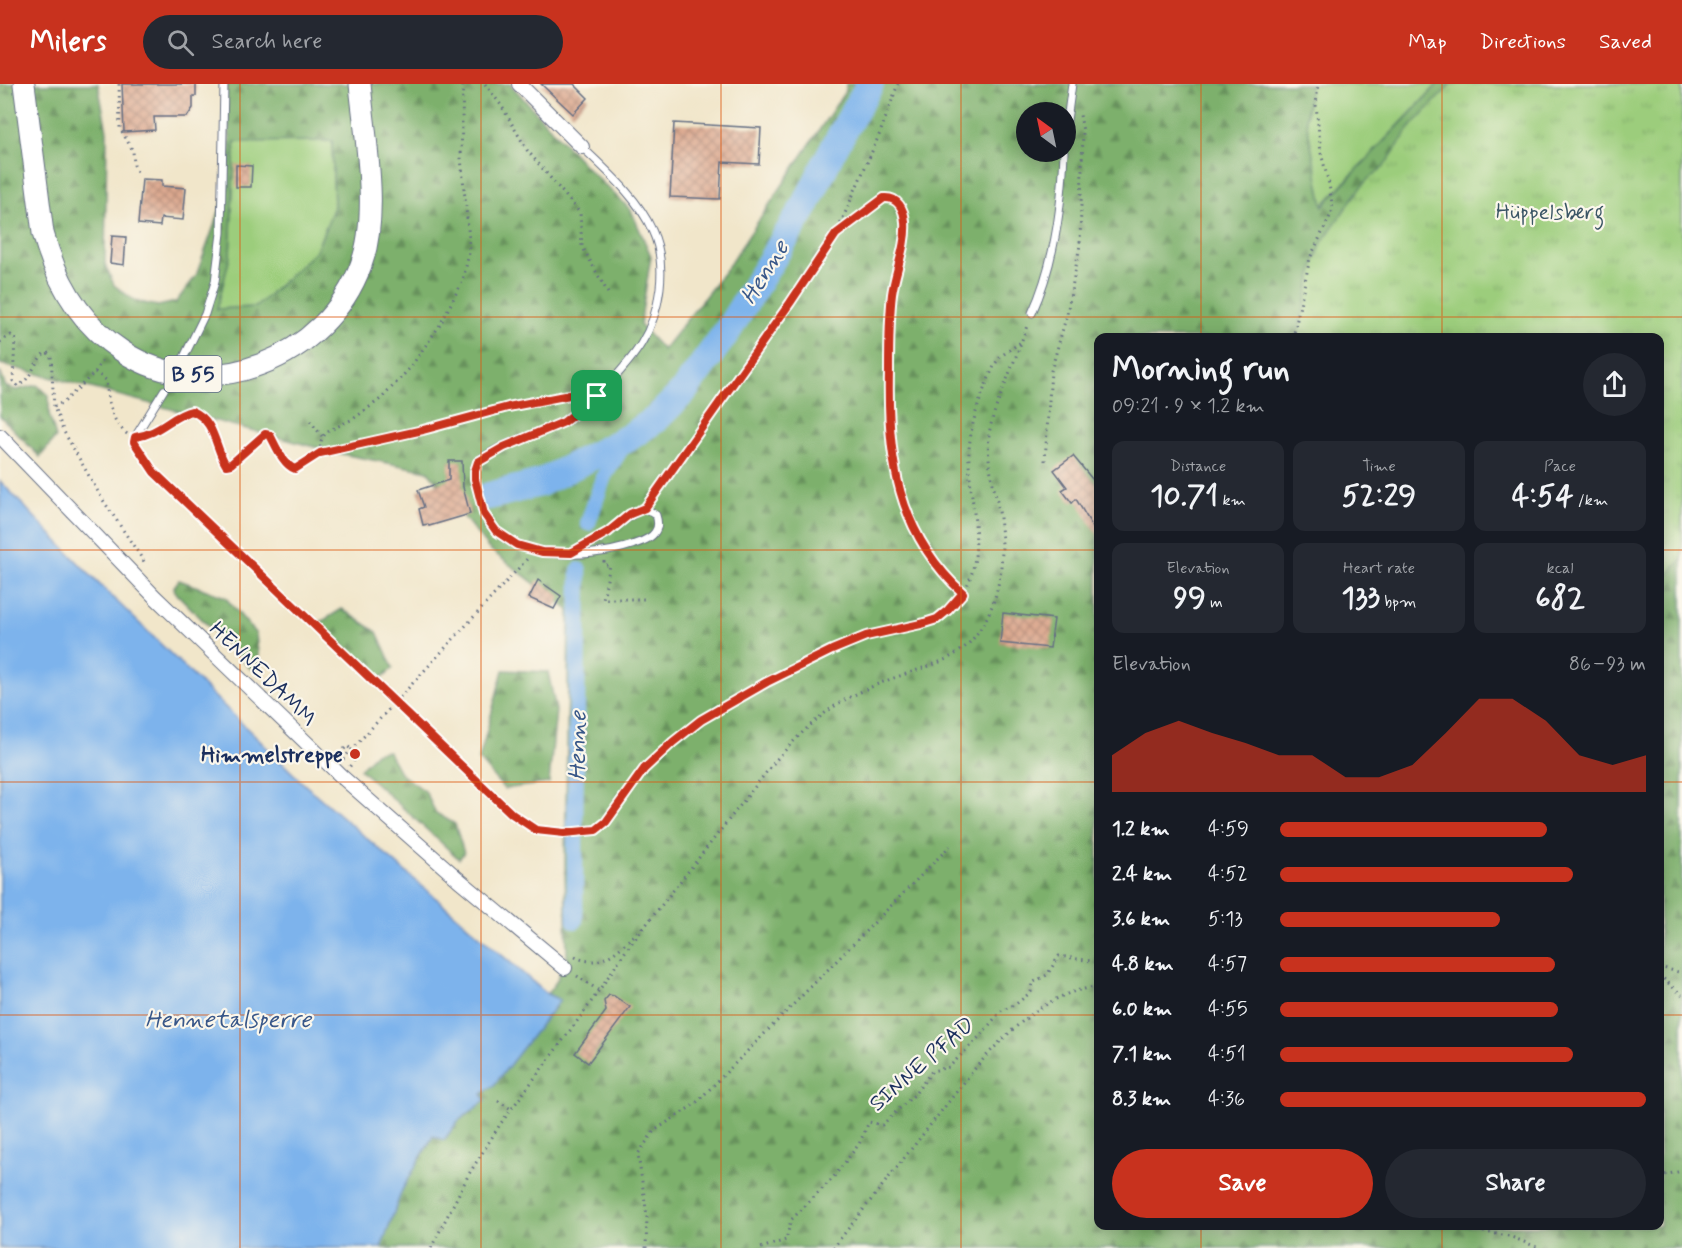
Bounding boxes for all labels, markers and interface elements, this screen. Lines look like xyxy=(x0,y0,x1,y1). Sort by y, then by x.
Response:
search box xyxy=(143,15,563,69)
text: Milers xyxy=(30,24,107,61)
icon: search xyxy=(164,26,197,59)
text: Search here xyxy=(212,28,322,56)
text: Map xyxy=(1408,28,1447,56)
text: Directions xyxy=(1480,28,1566,56)
text: Saved xyxy=(1599,28,1652,56)
north arrow xyxy=(1016,102,1076,162)
map controls xyxy=(1016,102,1076,162)
park label: Hüppelsberg xyxy=(1496,199,1604,230)
water label: Henne xyxy=(734,234,797,310)
text: Morning run xyxy=(1112,348,1290,392)
button: share xyxy=(1583,353,1646,416)
road number: B 55 xyxy=(164,356,222,392)
pin xyxy=(571,370,622,421)
icon: arrive xyxy=(580,379,613,412)
text: 09:21 · 9 × 1.2 km xyxy=(1112,393,1265,420)
text: Distance xyxy=(1170,456,1226,477)
text: Time xyxy=(1362,456,1396,477)
text: Pace xyxy=(1544,456,1576,477)
text: 10.71 xyxy=(1150,477,1218,516)
text: 52:29 xyxy=(1342,477,1416,516)
text: 4:54 xyxy=(1512,477,1574,516)
text: km xyxy=(1218,490,1246,511)
text: /km xyxy=(1574,490,1608,511)
text: Elevation xyxy=(1167,558,1230,579)
text: Heart rate xyxy=(1343,558,1415,579)
text: kcal xyxy=(1547,558,1573,579)
text: 99 xyxy=(1173,579,1206,618)
text: 133 xyxy=(1342,579,1380,618)
text: 682 xyxy=(1535,579,1585,618)
text: m xyxy=(1206,592,1223,613)
text: bpm xyxy=(1380,592,1416,613)
street label: HENNEDAMM xyxy=(203,616,322,733)
text: Elevation xyxy=(1112,651,1191,678)
text: 86–93 m xyxy=(1569,651,1646,678)
water label: Henne xyxy=(562,710,595,781)
place label: Himmelstreppe xyxy=(201,742,343,770)
marker: Himmelstreppe xyxy=(348,747,362,761)
text: 1.2 km xyxy=(1112,816,1169,843)
text: 4:59 xyxy=(1208,816,1249,843)
text: 2.4 km xyxy=(1112,861,1172,888)
text: 4:52 xyxy=(1208,861,1248,888)
text: 3.6 km xyxy=(1112,906,1170,933)
text: 5:13 xyxy=(1208,906,1243,933)
text: 4.8 km xyxy=(1112,951,1174,978)
text: 4:57 xyxy=(1208,951,1247,978)
text: 6.0 km xyxy=(1112,996,1172,1023)
text: 4:55 xyxy=(1208,996,1248,1023)
water label: Hennetalsperre xyxy=(145,1005,312,1036)
street label: SINNE PFAD xyxy=(864,1011,981,1118)
text: 7.1 km xyxy=(1112,1041,1172,1068)
text: 4:51 xyxy=(1208,1041,1246,1068)
text: 8.3 km xyxy=(1112,1086,1171,1113)
text: 4:36 xyxy=(1208,1086,1245,1113)
button: Save xyxy=(1112,1149,1373,1218)
button: Share xyxy=(1385,1149,1646,1218)

